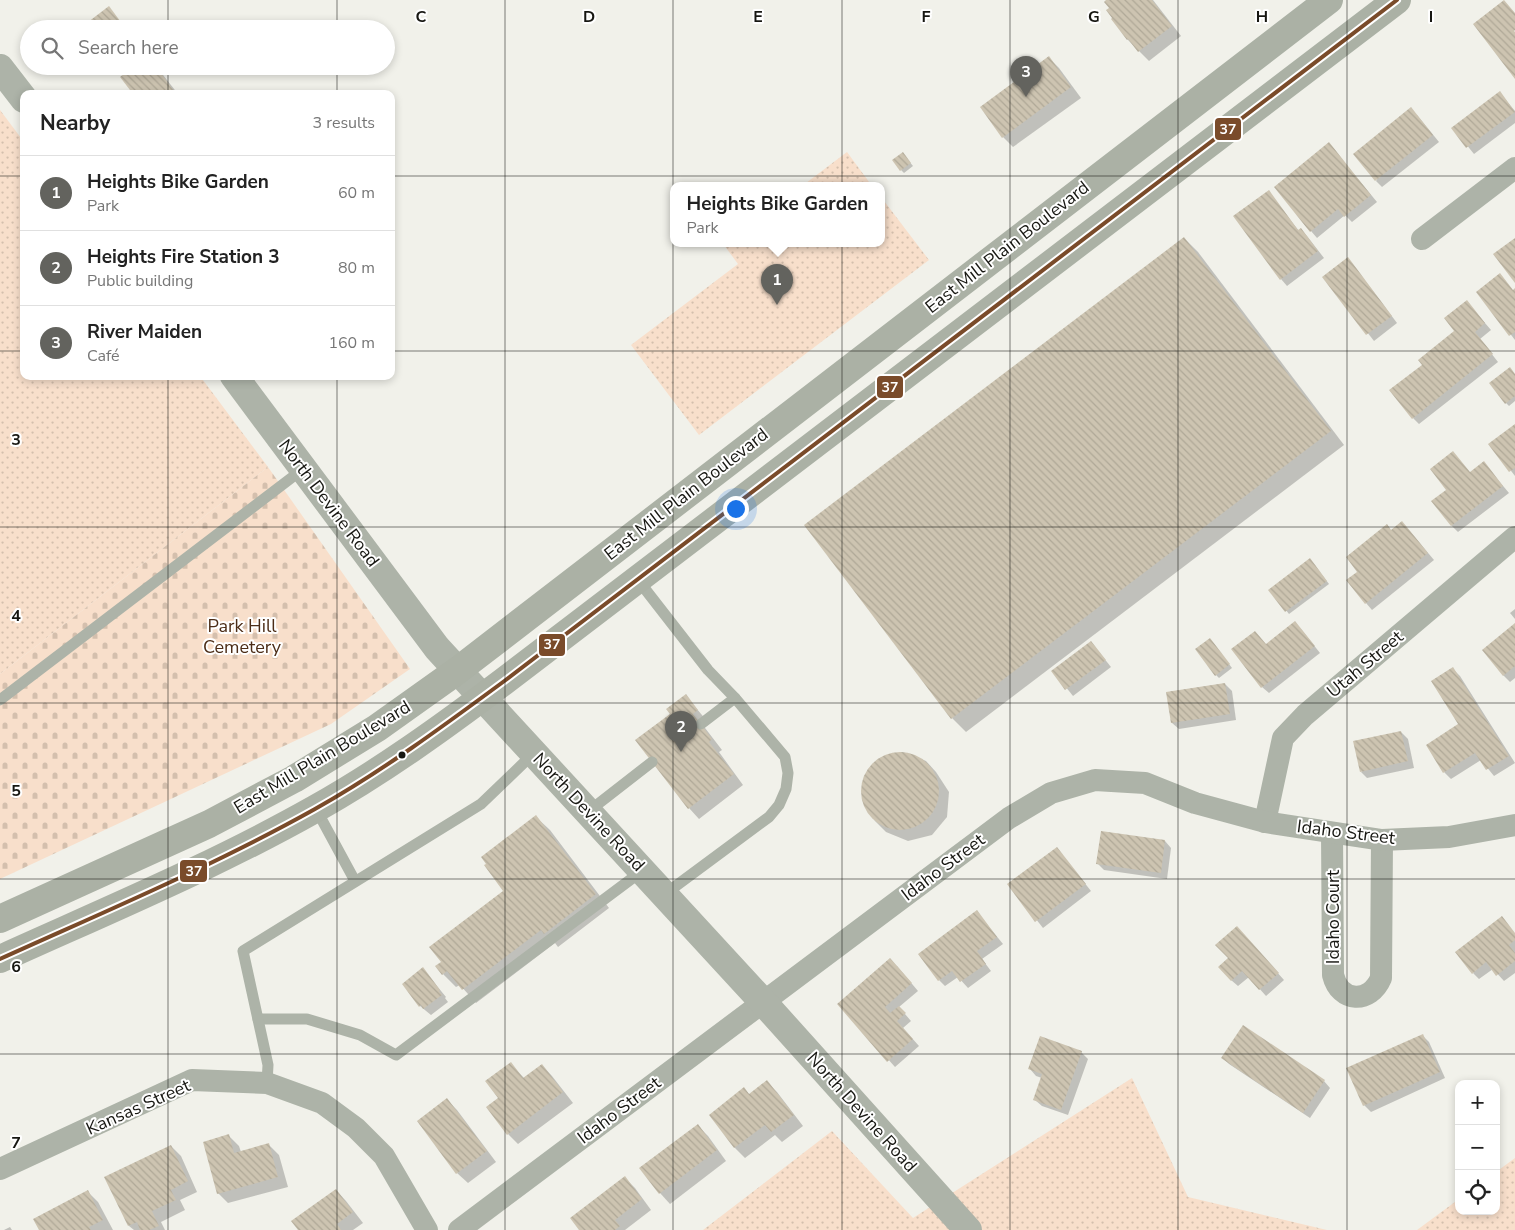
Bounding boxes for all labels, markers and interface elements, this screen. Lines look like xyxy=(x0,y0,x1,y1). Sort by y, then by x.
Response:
text: C xyxy=(416,6,427,28)
text: D xyxy=(583,6,595,28)
text: E xyxy=(753,6,763,28)
text: F xyxy=(922,6,931,28)
text: G xyxy=(1088,6,1100,28)
text: H xyxy=(1256,6,1268,28)
text: I xyxy=(1429,6,1433,28)
search box xyxy=(20,20,395,75)
icon: search xyxy=(38,34,66,62)
text: Search here xyxy=(78,35,179,61)
pin: 3 xyxy=(1010,56,1042,97)
text: Nearby xyxy=(40,109,110,137)
text: 3 results xyxy=(313,112,375,134)
line badge: 37 xyxy=(1214,117,1242,141)
text: 37 xyxy=(1220,120,1236,139)
text: Heights Bike Garden xyxy=(87,169,269,195)
street label: East Mill Plain Boulevard xyxy=(920,175,1094,319)
text: 1 xyxy=(51,182,61,204)
text: 60 m xyxy=(338,182,375,204)
popup xyxy=(670,182,885,247)
text: Heights Bike Garden xyxy=(687,191,868,217)
text: Park xyxy=(87,195,119,217)
text: Park xyxy=(687,217,718,239)
text: Heights Fire Station 3 xyxy=(87,244,280,270)
text: 2 xyxy=(51,257,61,279)
text: 80 m xyxy=(338,257,375,279)
pin: 1 xyxy=(761,264,793,305)
text: Public building xyxy=(87,270,193,292)
text: River Maiden xyxy=(87,319,202,345)
text: 3 xyxy=(51,332,61,354)
text: 160 m xyxy=(328,332,375,354)
text: Café xyxy=(87,345,120,367)
line badge: 37 xyxy=(876,375,904,399)
text: 37 xyxy=(882,378,898,397)
street label: East Mill Plain Boulevard xyxy=(599,422,773,566)
text: 3 xyxy=(11,429,21,451)
street label: North Devine Road xyxy=(273,434,385,572)
your location xyxy=(723,496,749,522)
text: 4 xyxy=(11,605,21,627)
park label: Park Hill Cemetery xyxy=(203,614,282,659)
street label: Utah Street xyxy=(1322,624,1409,703)
line badge: 37 xyxy=(538,633,566,657)
text: 37 xyxy=(544,635,560,654)
street label: East Mill Plain Boulevard xyxy=(229,695,415,819)
pin: 2 xyxy=(665,711,697,752)
street label: North Devine Road xyxy=(528,748,650,876)
unlabelled marker xyxy=(397,750,407,760)
text: 5 xyxy=(11,780,21,802)
street label: Idaho Street xyxy=(1296,814,1397,850)
street label: Idaho Street xyxy=(896,827,990,906)
line badge: 37 xyxy=(179,859,208,883)
text: 37 xyxy=(186,862,202,881)
street label: Idaho Court xyxy=(1321,869,1345,964)
text: 6 xyxy=(11,956,21,978)
street label: North Devine Road xyxy=(802,1047,922,1177)
street label: Idaho Street xyxy=(572,1070,666,1149)
street label: Kansas Street xyxy=(82,1073,194,1141)
map controls xyxy=(1455,1080,1500,1215)
button: + xyxy=(1455,1080,1500,1125)
button: − xyxy=(1455,1125,1500,1170)
text: 7 xyxy=(11,1132,21,1154)
button: locate xyxy=(1455,1170,1500,1215)

